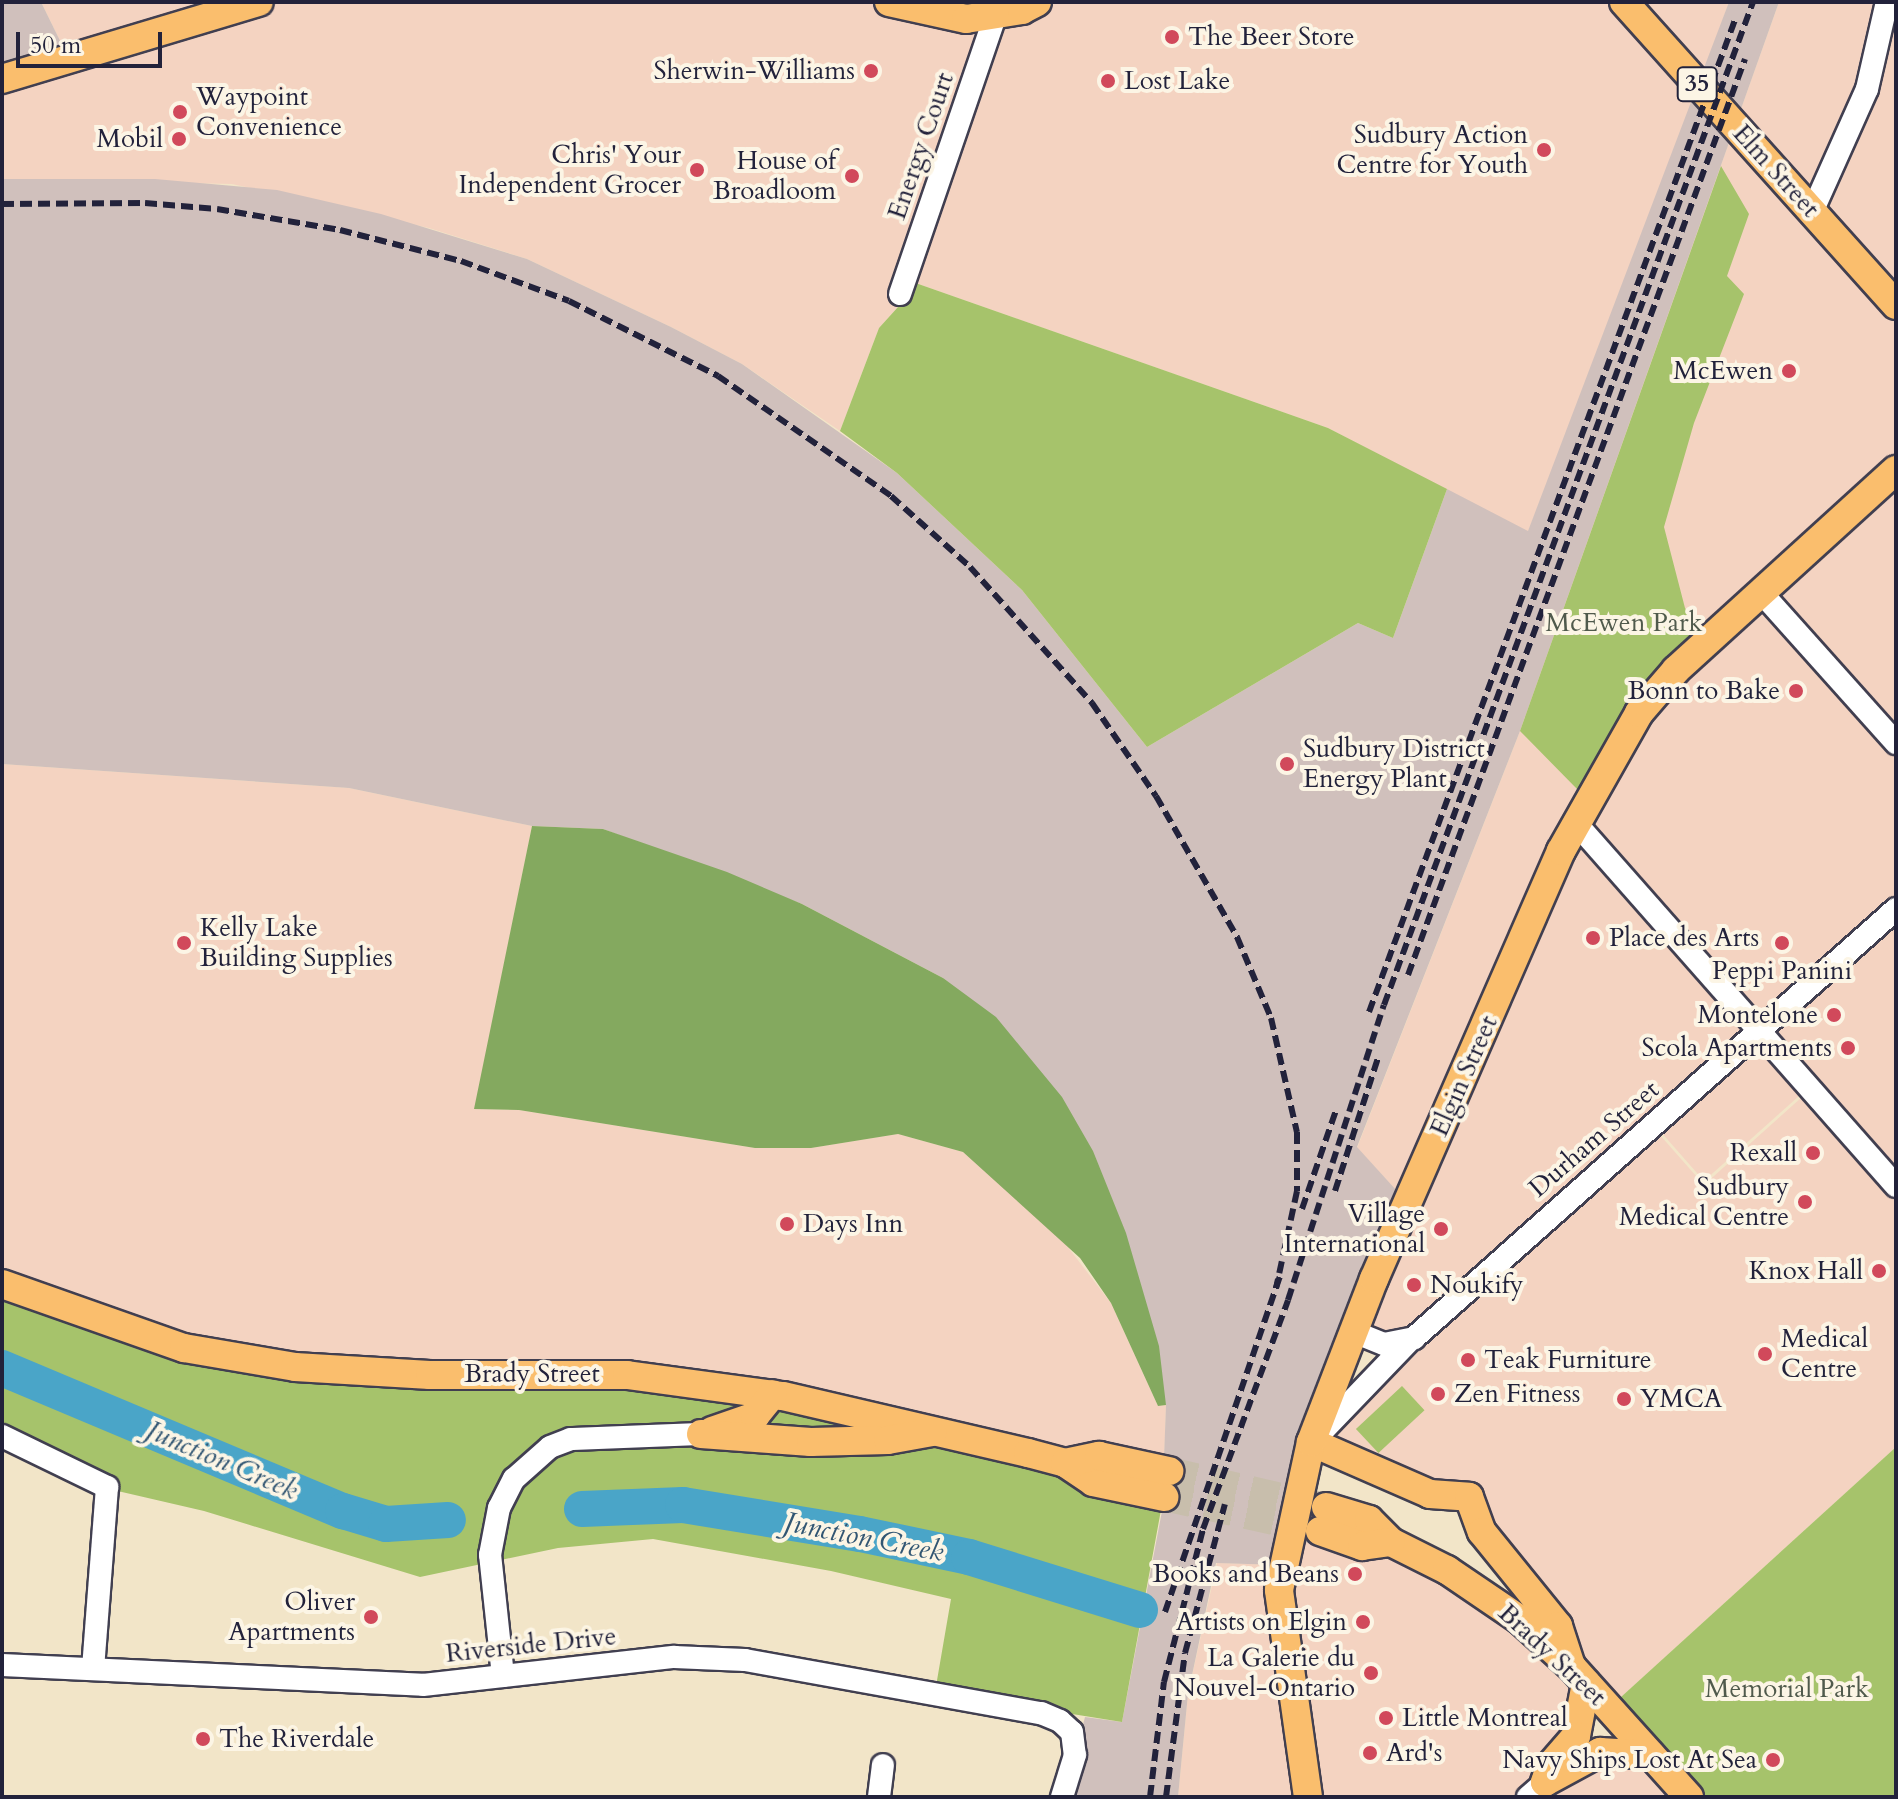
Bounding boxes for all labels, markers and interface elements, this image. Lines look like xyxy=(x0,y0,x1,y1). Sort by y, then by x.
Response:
scale bar xyxy=(20,16,166,66)
place label: The Beer Store xyxy=(1188,21,1354,53)
marker: The Beer Store xyxy=(1163,28,1181,46)
text: 50 m xyxy=(30,29,81,62)
place label: Sherwin-Williams xyxy=(653,55,855,87)
marker: Sherwin-Williams xyxy=(862,62,880,80)
road number: 35 xyxy=(1675,64,1719,104)
place label: Lost Lake xyxy=(1124,65,1230,97)
street label: Energy Court xyxy=(881,68,961,224)
marker: Lost Lake xyxy=(1099,72,1117,90)
place label: Waypoint Convenience xyxy=(196,81,342,142)
marker: Waypoint Convenience xyxy=(171,103,189,121)
street label: Elm Street xyxy=(1726,118,1826,224)
place label: Sudbury Action Centre for Youth xyxy=(1336,119,1528,180)
place label: Mobil xyxy=(97,123,163,155)
marker: Mobil xyxy=(170,130,188,148)
place label: Chris' Your Independent Grocer xyxy=(458,139,681,200)
marker: Sudbury Action Centre for Youth xyxy=(1535,141,1553,159)
place label: House of Broadloom xyxy=(713,145,836,206)
marker: Chris' Your Independent Grocer xyxy=(688,161,706,179)
marker: House of Broadloom xyxy=(843,167,861,185)
place label: McEwen xyxy=(1673,355,1773,387)
marker: McEwen xyxy=(1780,362,1798,380)
park label: McEwen Park xyxy=(1546,607,1702,639)
place label: Bonn to Bake xyxy=(1628,675,1780,707)
marker: Bonn to Bake xyxy=(1787,682,1805,700)
place label: Sudbury District Energy Plant xyxy=(1303,733,1485,794)
marker: Sudbury District Energy Plant xyxy=(1278,755,1296,773)
place label: Kelly Lake Building Supplies xyxy=(200,912,393,974)
place label: Place des Arts xyxy=(1609,922,1759,954)
marker: Place des Arts xyxy=(1584,929,1602,947)
marker: Kelly Lake Building Supplies xyxy=(175,934,193,952)
marker: Peppi Panini xyxy=(1773,934,1791,952)
place label: Peppi Panini xyxy=(1712,955,1852,987)
place label: Montelone xyxy=(1697,999,1818,1031)
marker: Montelone xyxy=(1825,1006,1843,1024)
street label: Elgin Street xyxy=(1424,1011,1504,1141)
place label: Scola Apartments xyxy=(1641,1032,1832,1064)
marker: Scola Apartments xyxy=(1839,1039,1857,1057)
street label: Durham Street xyxy=(1523,1074,1665,1204)
place label: Rexall xyxy=(1730,1137,1797,1169)
marker: Rexall xyxy=(1804,1144,1822,1162)
place label: Sudbury Medical Centre xyxy=(1619,1171,1789,1232)
marker: Sudbury Medical Centre xyxy=(1796,1193,1814,1211)
place label: Village International xyxy=(1284,1198,1425,1260)
place label: Days Inn xyxy=(803,1208,903,1240)
marker: Days Inn xyxy=(778,1215,796,1233)
marker: Village International xyxy=(1432,1220,1450,1238)
place label: Knox Hall xyxy=(1749,1255,1863,1287)
marker: Knox Hall xyxy=(1870,1262,1888,1280)
place label: Noukify xyxy=(1430,1269,1523,1301)
marker: Noukify xyxy=(1405,1276,1423,1294)
place label: Medical Centre xyxy=(1781,1323,1868,1384)
place label: Teak Furniture xyxy=(1484,1344,1651,1376)
marker: Medical Centre xyxy=(1756,1345,1774,1363)
marker: Teak Furniture xyxy=(1459,1351,1477,1369)
street label: Brady Street xyxy=(464,1358,600,1390)
place label: Zen Fitness xyxy=(1454,1378,1580,1410)
place label: YMCA xyxy=(1640,1383,1722,1415)
marker: Zen Fitness xyxy=(1429,1385,1447,1403)
marker: YMCA xyxy=(1615,1390,1633,1408)
water label: Junction Creek xyxy=(141,1413,303,1507)
water label: Junction Creek xyxy=(781,1505,947,1569)
place label: Books and Beans xyxy=(1153,1558,1339,1590)
marker: Books and Beans xyxy=(1346,1565,1364,1583)
place label: Oliver Apartments xyxy=(228,1586,355,1648)
street label: Brady Street xyxy=(1492,1597,1612,1713)
place label: Artists on Elgin xyxy=(1176,1606,1347,1638)
marker: Oliver Apartments xyxy=(362,1608,380,1626)
marker: Artists on Elgin xyxy=(1354,1613,1372,1631)
street label: Riverside Drive xyxy=(444,1621,618,1669)
place label: La Galerie du Nouvel-Ontario xyxy=(1174,1642,1355,1704)
marker: La Galerie du Nouvel-Ontario xyxy=(1362,1664,1380,1682)
park label: Memorial Park xyxy=(1705,1673,1869,1705)
place label: Little Montreal xyxy=(1402,1702,1568,1734)
marker: Little Montreal xyxy=(1377,1709,1395,1727)
place label: The Riverdale xyxy=(219,1723,374,1755)
marker: The Riverdale xyxy=(194,1730,212,1748)
place label: Ard's xyxy=(1386,1737,1442,1769)
marker: Ard's xyxy=(1361,1744,1379,1762)
place label: Navy Ships Lost At Sea xyxy=(1502,1744,1757,1776)
marker: Navy Ships Lost At Sea xyxy=(1764,1751,1782,1769)

